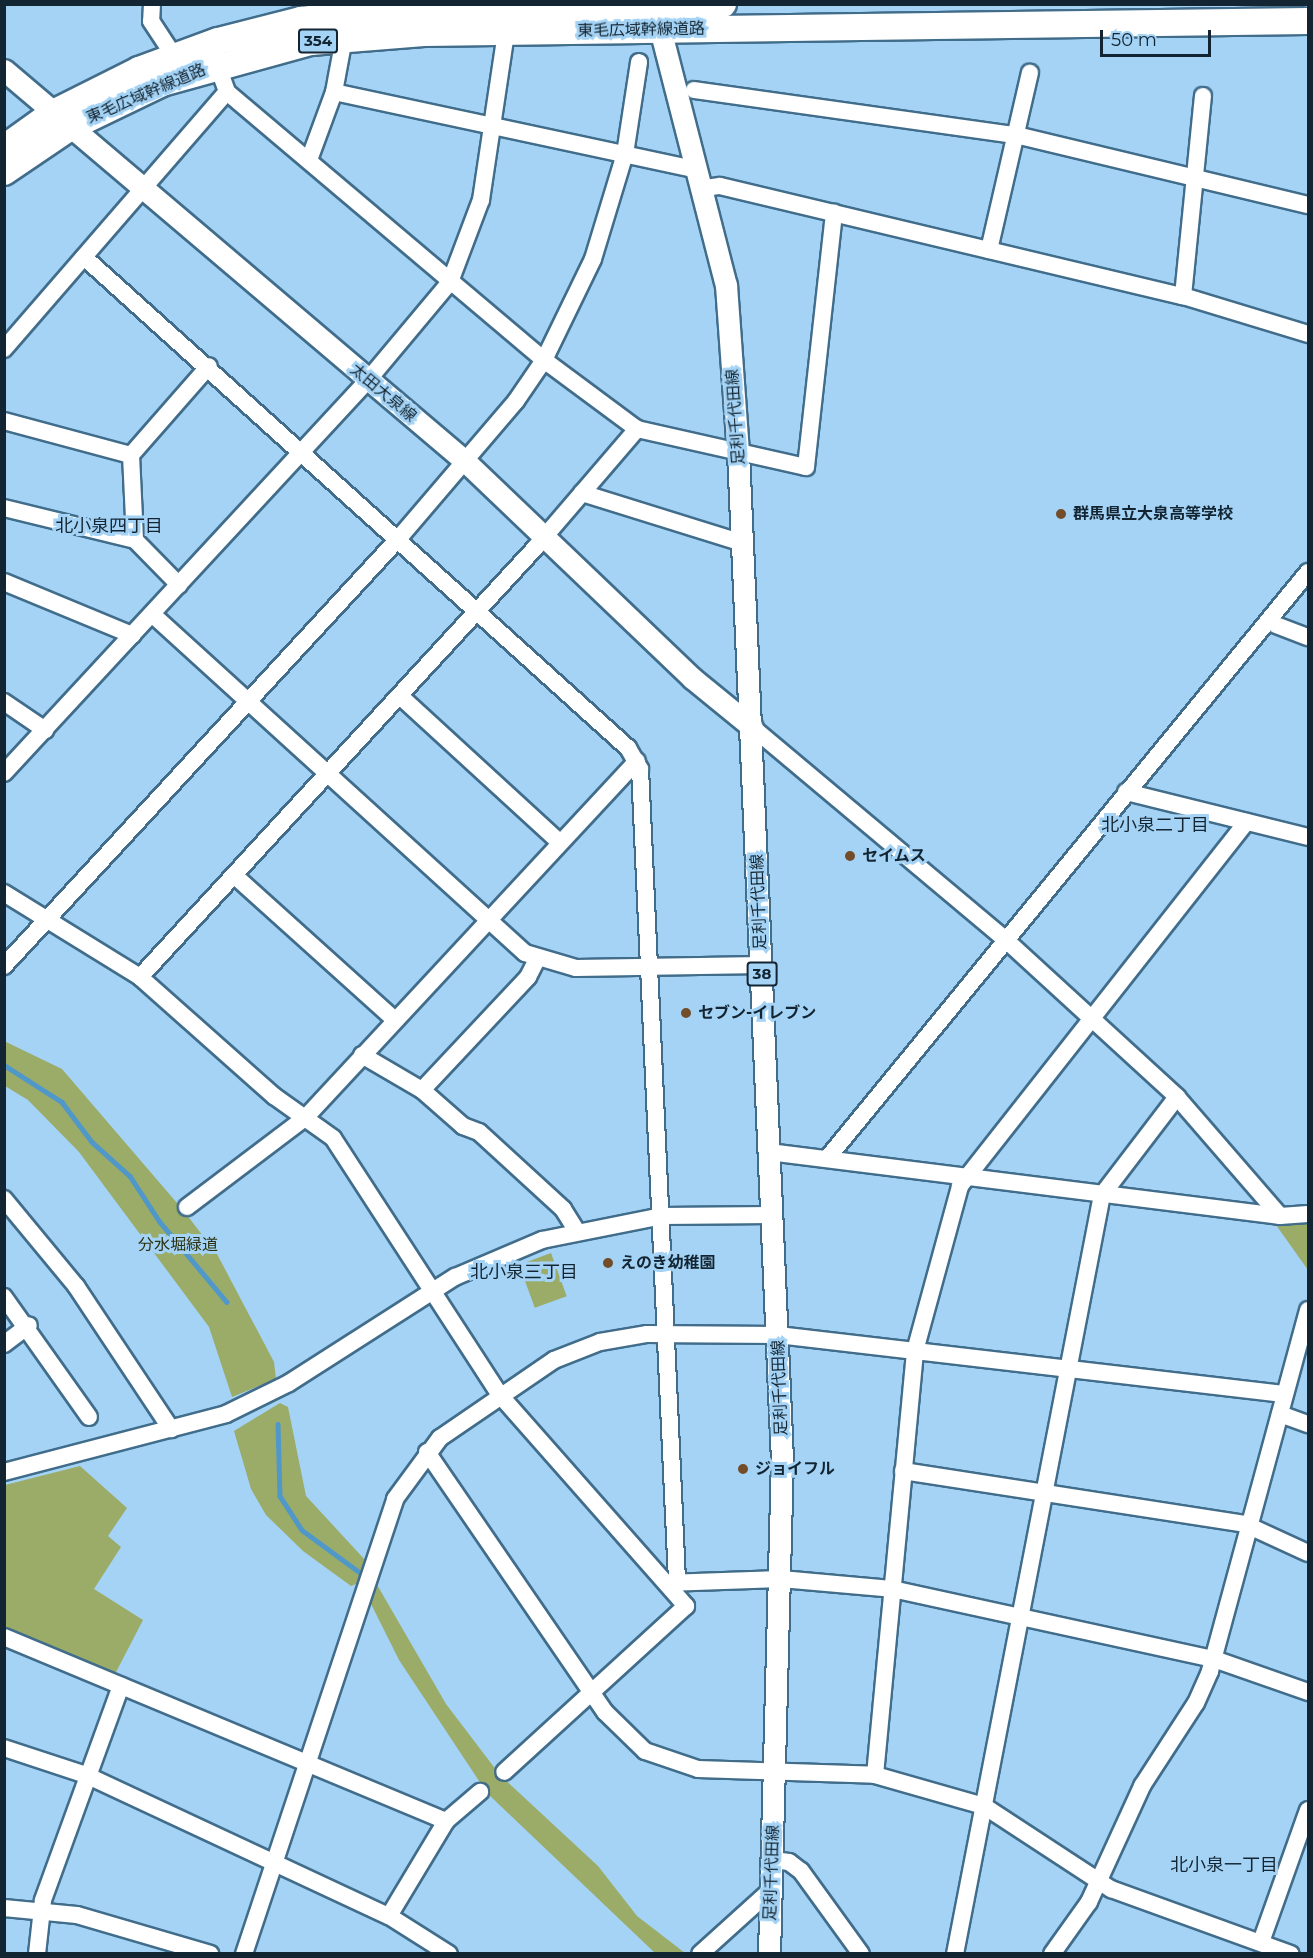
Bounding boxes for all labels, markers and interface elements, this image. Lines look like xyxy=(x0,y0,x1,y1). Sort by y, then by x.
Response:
scale bar xyxy=(1103,18,1214,56)
street label: 東毛広域幹線道路 xyxy=(577,19,705,41)
road number: 354 xyxy=(297,29,339,53)
text: 50 m xyxy=(1111,29,1157,51)
street label: 東毛広域幹線道路 xyxy=(83,60,209,128)
street label: 太田大泉線 xyxy=(346,360,420,426)
street label: 足利千代田線 xyxy=(723,368,749,466)
place label: 群馬県立大泉高等学校 xyxy=(1073,504,1233,524)
marker: 群馬県立大泉高等学校 xyxy=(1054,507,1068,521)
district label: 北小泉四丁目 xyxy=(55,515,163,537)
district label: 北小泉二丁目 xyxy=(1101,814,1209,836)
place label: セイムス xyxy=(862,846,926,866)
marker: セイムス xyxy=(843,849,857,863)
street label: 足利千代田線 xyxy=(748,854,770,950)
road number: 38 xyxy=(746,962,778,986)
place label: セブン-イレブン xyxy=(698,1003,816,1023)
marker: セブン-イレブン xyxy=(679,1006,693,1020)
park label: 分水堀緑道 xyxy=(138,1235,218,1255)
place label: えのき幼稚園 xyxy=(620,1253,716,1273)
marker: えのき幼稚園 xyxy=(601,1256,615,1270)
district label: 北小泉三丁目 xyxy=(470,1261,578,1283)
street label: 足利千代田線 xyxy=(769,1340,791,1436)
place label: ジョイフル xyxy=(755,1459,835,1479)
marker: ジョイフル xyxy=(736,1462,750,1476)
street label: 足利千代田線 xyxy=(761,1825,783,1921)
district label: 北小泉一丁目 xyxy=(1170,1854,1278,1876)

